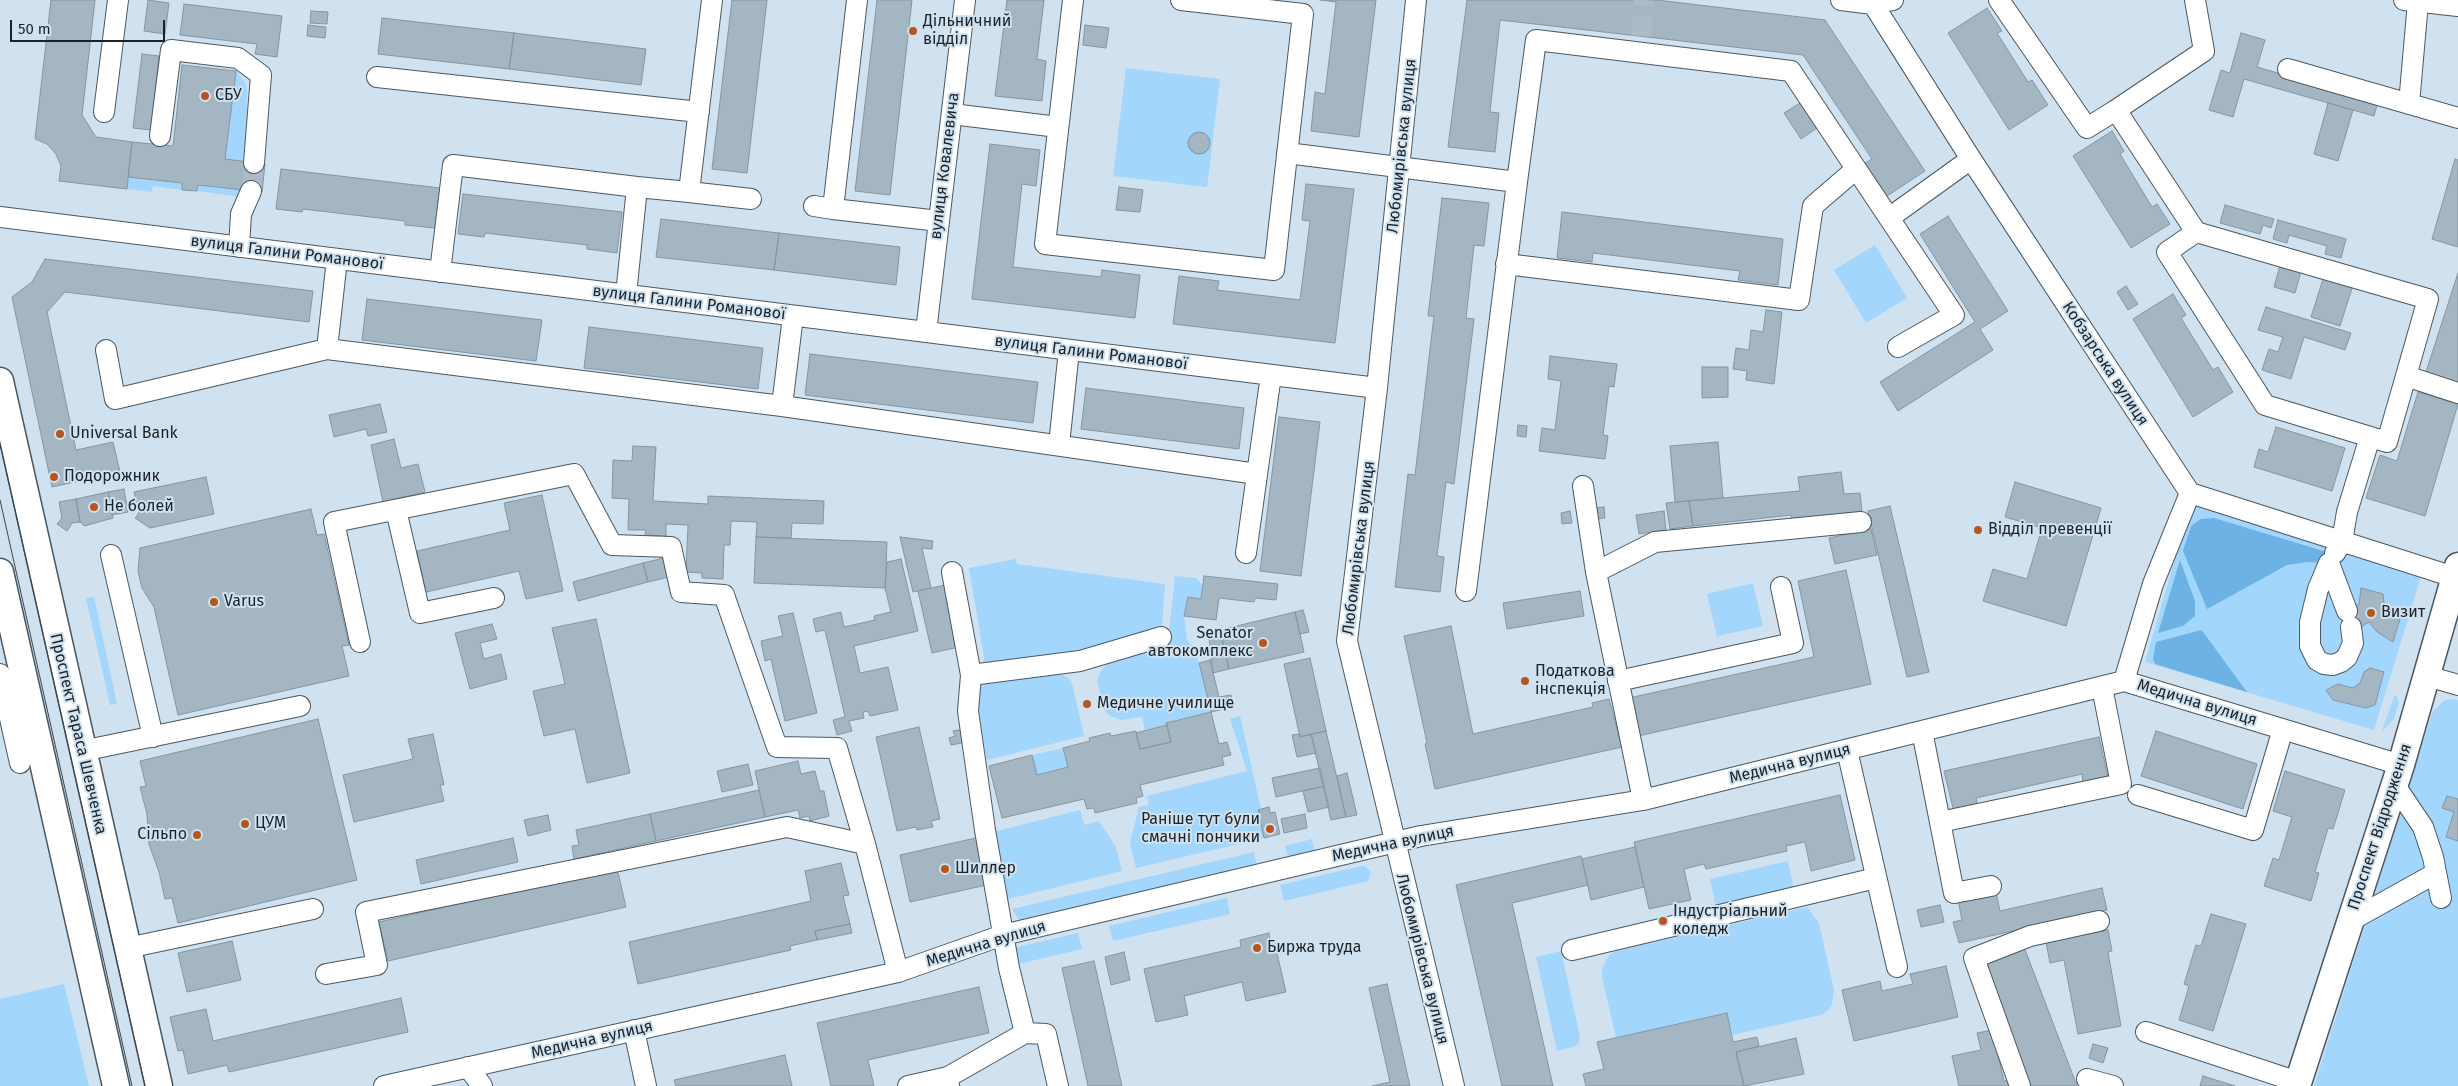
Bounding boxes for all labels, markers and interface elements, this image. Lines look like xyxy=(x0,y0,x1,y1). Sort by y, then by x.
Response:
scale bar xyxy=(12,10,168,42)
place label: Дільничний відділ xyxy=(923,12,1011,50)
text: 50 m xyxy=(18,20,51,38)
marker: Дільничний відділ xyxy=(907,25,919,37)
street label: Любомирівська вулиця xyxy=(1383,58,1421,234)
place label: СБУ xyxy=(215,86,242,106)
marker: СБУ xyxy=(199,90,211,102)
street label: вулиця Ковалевича xyxy=(926,91,964,241)
street label: вулиця Галини Романової xyxy=(189,232,385,274)
street label: вулиця Галини Романової xyxy=(591,282,787,324)
street label: Кобзарська вулиця xyxy=(2058,298,2152,430)
street label: вулиця Галини Романової xyxy=(993,332,1189,374)
place label: Universal Bank xyxy=(70,424,178,444)
marker: Universal Bank xyxy=(54,428,66,440)
street label: Любомирівська вулиця xyxy=(1339,460,1379,636)
place label: Подорожник xyxy=(64,467,160,487)
marker: Подорожник xyxy=(48,471,60,483)
place label: Не болей xyxy=(104,497,174,517)
marker: Не болей xyxy=(88,501,100,513)
place label: Відділ превенції xyxy=(1988,520,2112,540)
marker: Відділ превенції xyxy=(1972,524,1984,536)
place label: Varus xyxy=(224,592,264,612)
marker: Varus xyxy=(208,596,220,608)
place label: Визит xyxy=(2381,603,2425,623)
marker: Визит xyxy=(2365,607,2377,619)
place label: Senator автокомплекс xyxy=(1148,624,1253,662)
street label: Проспект Тараса Шевченка xyxy=(45,632,111,836)
marker: Senator автокомплекс xyxy=(1257,637,1269,649)
place label: Податкова інспекція xyxy=(1535,662,1615,700)
marker: Податкова інспекція xyxy=(1519,675,1531,687)
street label: Медична вулиця xyxy=(2135,676,2259,730)
place label: Медичне училище xyxy=(1097,694,1234,714)
marker: Медичне училище xyxy=(1081,698,1093,710)
street label: Медична вулиця xyxy=(1727,740,1853,788)
street label: Проспект Відродження xyxy=(2344,741,2416,913)
place label: Раніше тут були смачні пончики xyxy=(1141,810,1260,848)
place label: ЦУМ xyxy=(255,814,286,834)
marker: ЦУМ xyxy=(239,818,251,830)
street label: Медична вулиця xyxy=(1330,822,1456,866)
marker: Раніше тут були смачні пончики xyxy=(1264,823,1276,835)
place label: Сільпо xyxy=(137,825,187,845)
marker: Сільпо xyxy=(191,829,203,841)
place label: Шиллер xyxy=(955,859,1016,879)
marker: Шиллер xyxy=(939,863,951,875)
street label: Любомирівська вулиця xyxy=(1391,872,1453,1046)
place label: Індустріальний коледж xyxy=(1673,902,1788,940)
marker: Індустріальний коледж xyxy=(1657,915,1669,927)
street label: Медична вулиця xyxy=(924,917,1048,971)
place label: Биржа труда xyxy=(1267,938,1361,958)
marker: Биржа труда xyxy=(1251,942,1263,954)
street label: Медична вулиця xyxy=(529,1017,655,1063)

